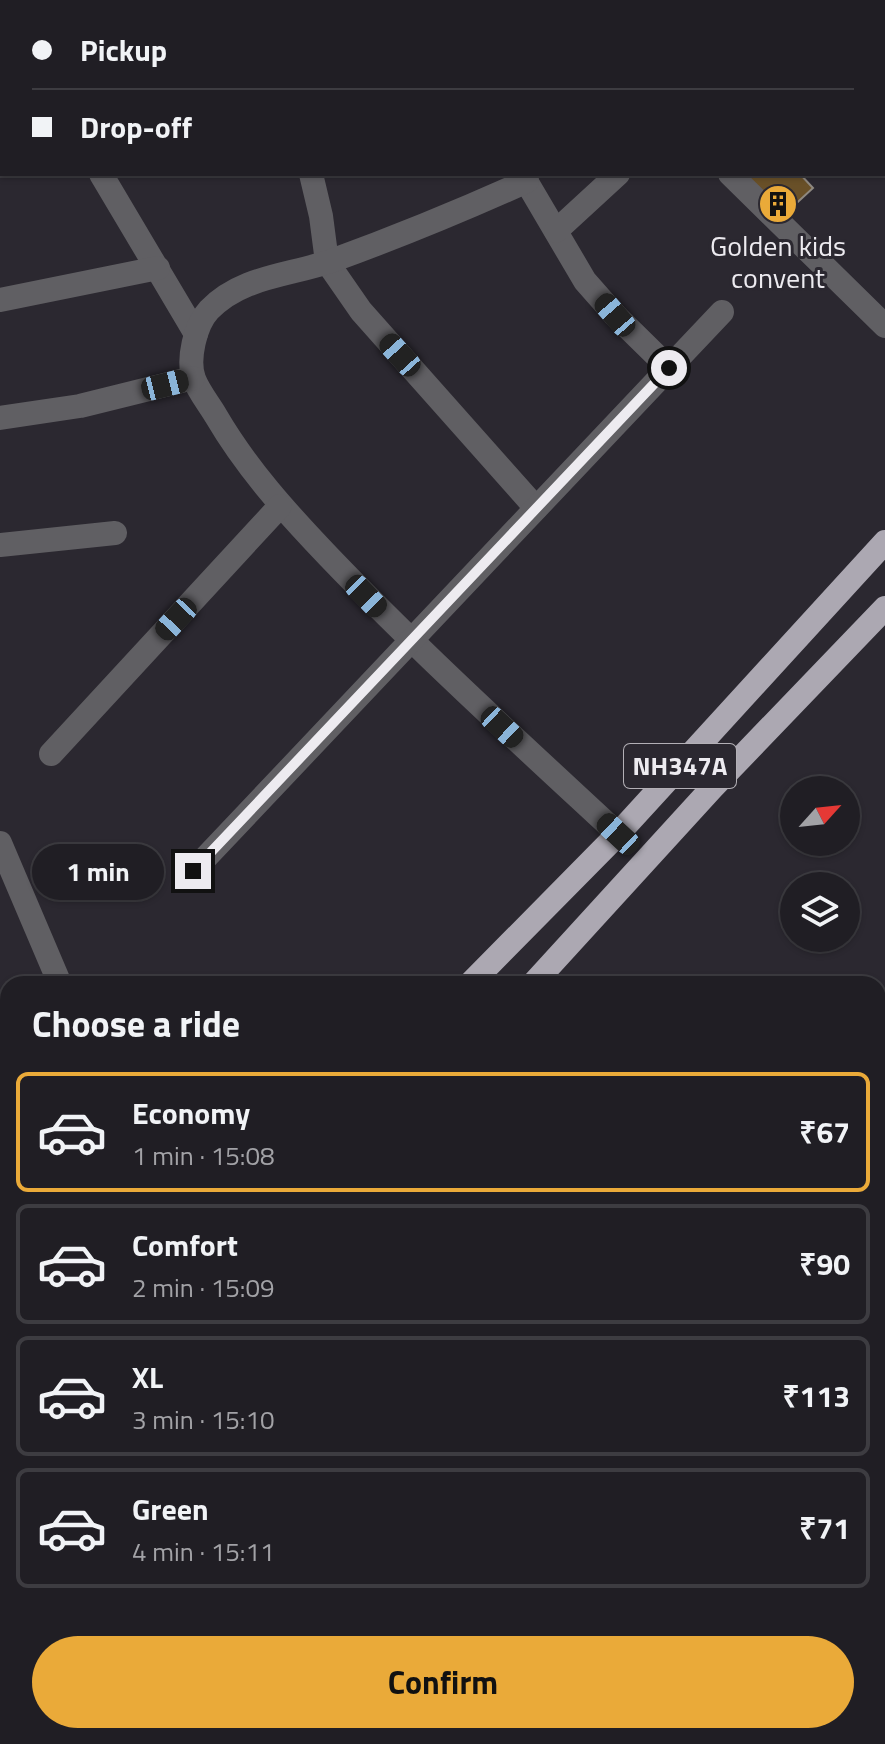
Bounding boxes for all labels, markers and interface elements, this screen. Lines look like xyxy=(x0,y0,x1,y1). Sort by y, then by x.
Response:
text: Pickup xyxy=(80,27,167,73)
text: Drop-off xyxy=(80,104,192,150)
building icon: Golden kids convent xyxy=(757,183,799,225)
place label: Golden kids convent xyxy=(710,224,846,299)
car xyxy=(590,289,640,341)
car xyxy=(375,329,425,381)
route start xyxy=(651,350,687,386)
car xyxy=(139,368,191,402)
car xyxy=(341,570,391,622)
car xyxy=(151,593,201,645)
car xyxy=(476,702,528,752)
road number: NH347A xyxy=(624,744,736,788)
north arrow xyxy=(780,776,860,856)
map controls xyxy=(780,776,860,952)
car xyxy=(592,809,644,859)
callout: 1 min xyxy=(33,843,165,899)
text: 1 min xyxy=(66,852,130,891)
route end xyxy=(175,853,211,889)
button: layers xyxy=(780,872,860,952)
text: Choose a ride xyxy=(32,996,240,1051)
text: Economy xyxy=(132,1090,250,1136)
icon: car xyxy=(36,1096,108,1168)
text: ₹67 xyxy=(799,1109,850,1155)
text: 1 min · 15:08 xyxy=(132,1136,275,1175)
text: Comfort xyxy=(132,1222,238,1268)
icon: car xyxy=(36,1228,108,1300)
text: ₹90 xyxy=(799,1241,850,1287)
text: 2 min · 15:09 xyxy=(132,1268,275,1307)
text: XL xyxy=(132,1354,163,1400)
icon: car xyxy=(36,1360,108,1432)
text: ₹113 xyxy=(782,1373,850,1419)
text: 3 min · 15:10 xyxy=(132,1400,275,1439)
text: Green xyxy=(132,1486,209,1532)
icon: car xyxy=(36,1492,108,1564)
text: ₹71 xyxy=(799,1505,850,1551)
text: 4 min · 15:11 xyxy=(132,1532,275,1571)
button: Confirm xyxy=(32,1636,854,1728)

